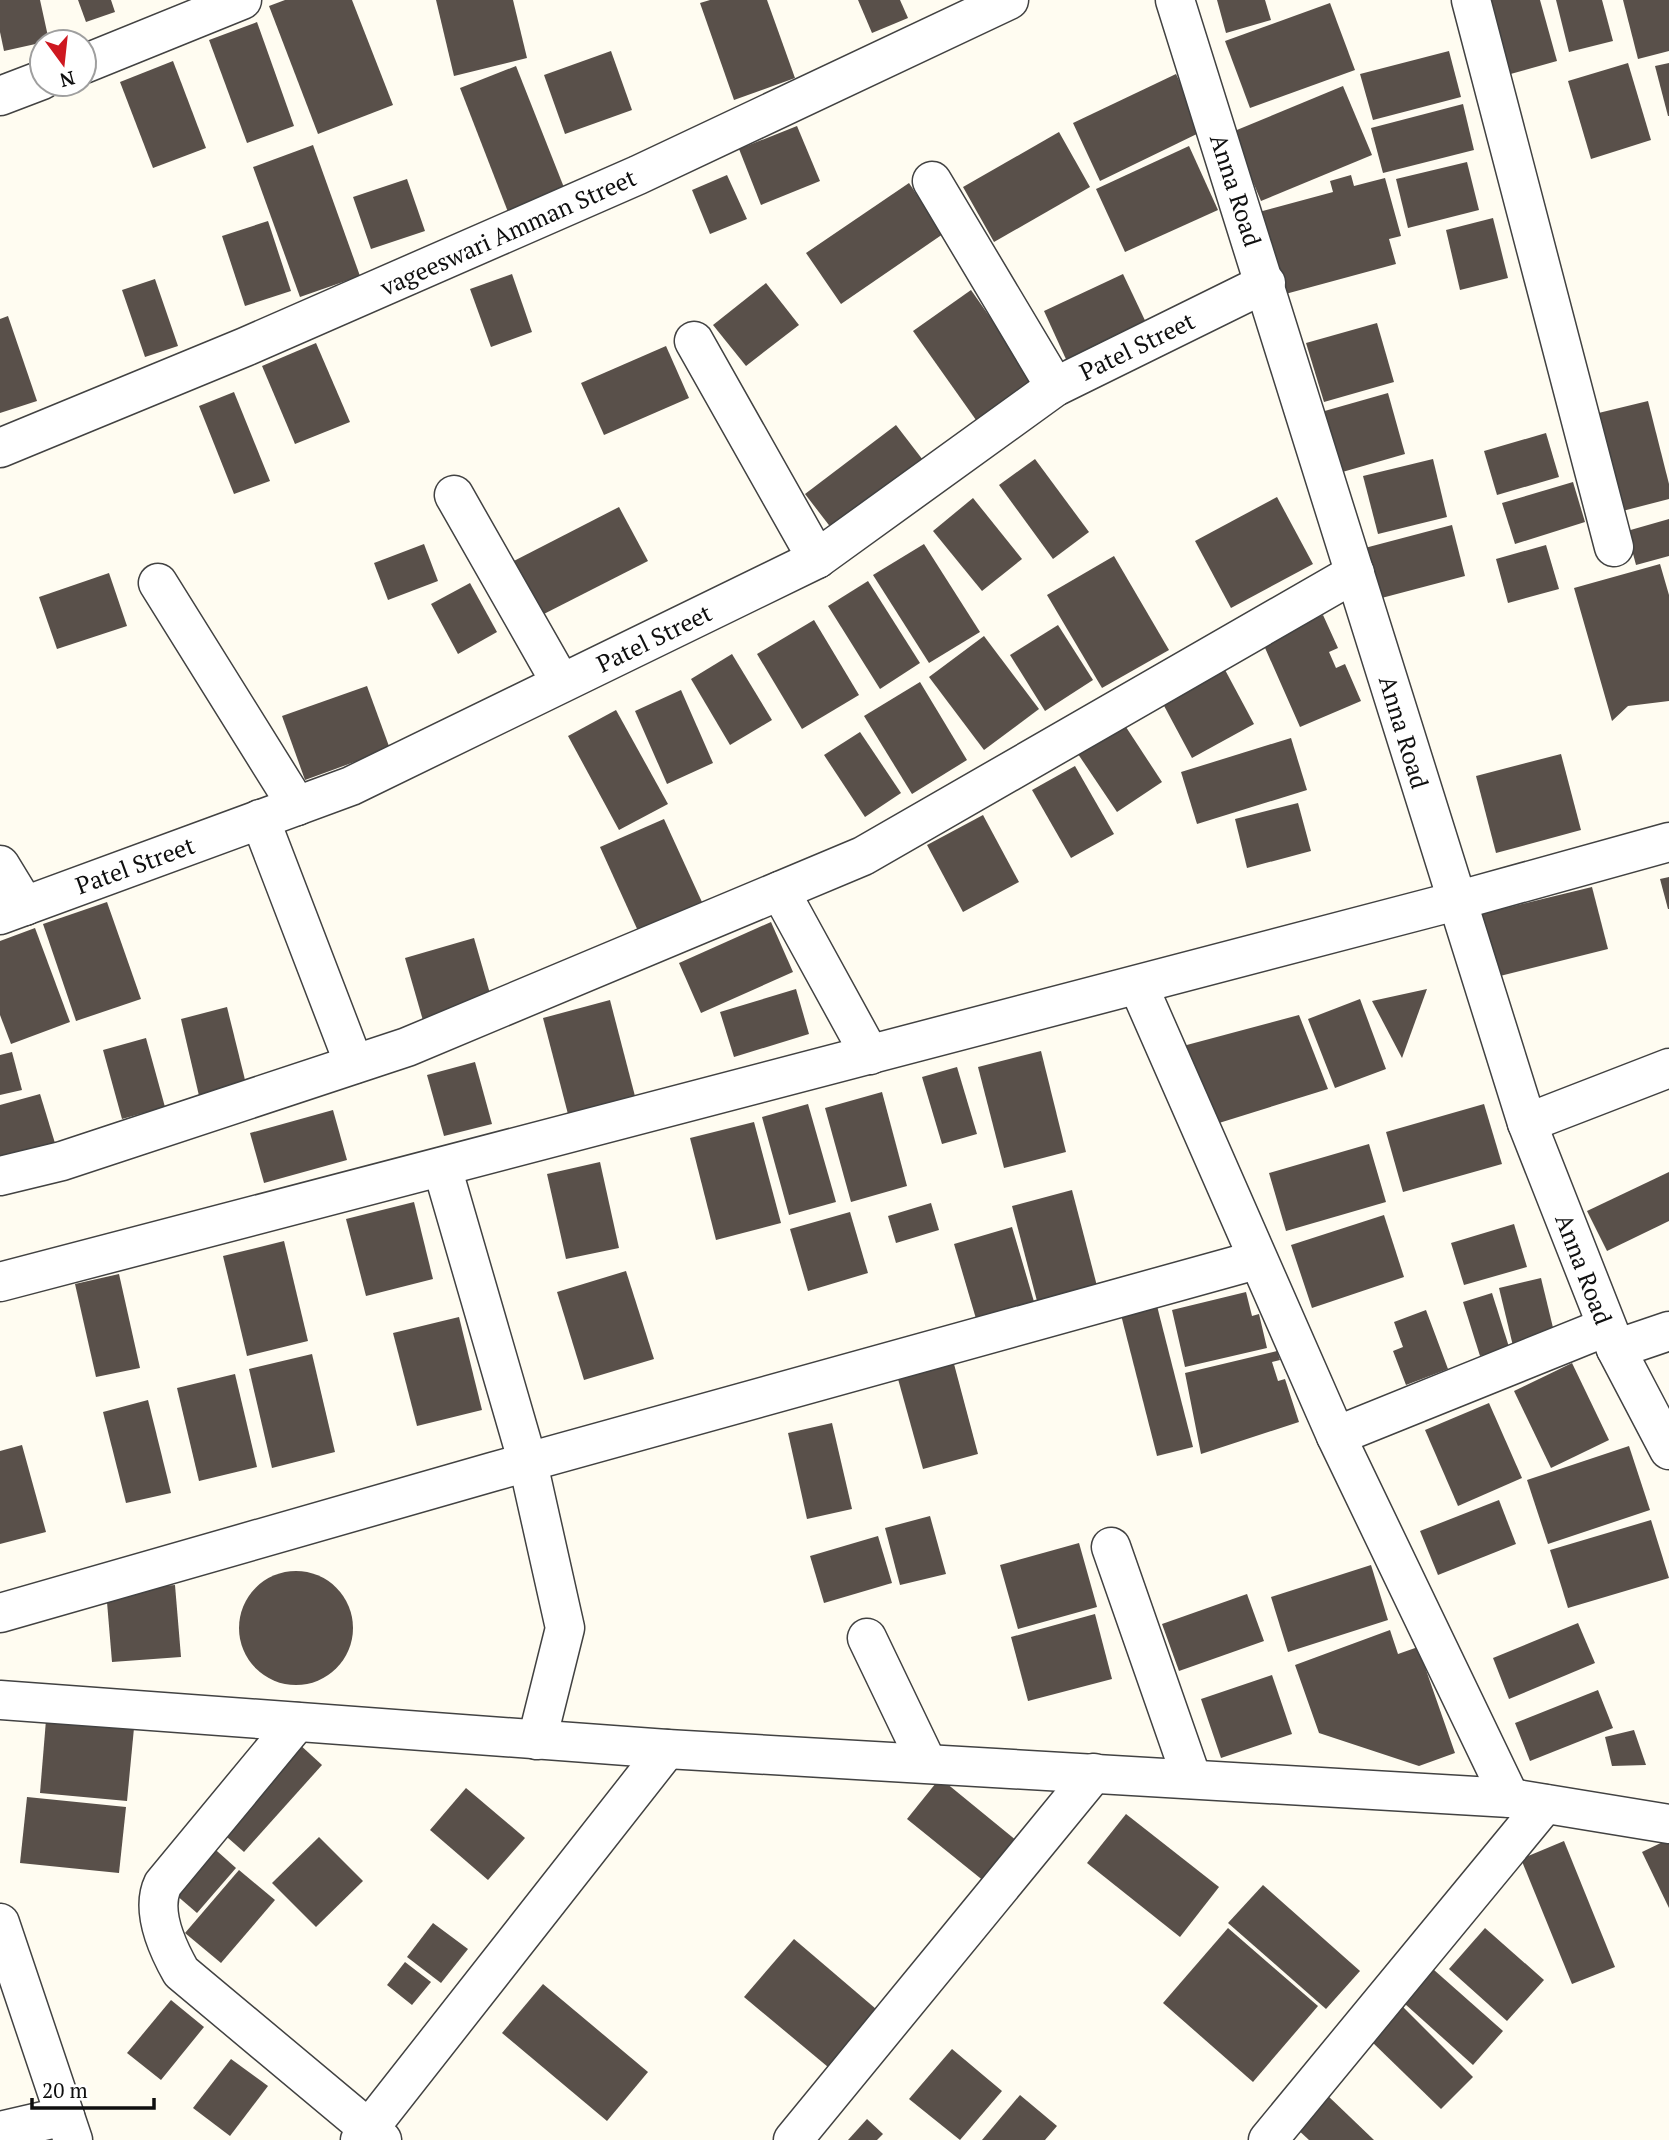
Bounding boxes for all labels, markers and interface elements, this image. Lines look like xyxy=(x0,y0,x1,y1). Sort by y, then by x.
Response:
north arrow xyxy=(28,28,98,98)
text: N xyxy=(57,66,78,94)
street label: Anna Road xyxy=(1203,130,1269,250)
street label: vageeswari Amman Street xyxy=(374,161,641,303)
street label: Patel Street xyxy=(1074,304,1200,388)
street label: Patel Street xyxy=(591,596,717,680)
street label: Anna Road xyxy=(1372,672,1436,792)
street label: Patel Street xyxy=(71,829,199,901)
street label: Anna Road xyxy=(1548,1209,1620,1329)
scale bar xyxy=(32,2066,154,2110)
text: 20 m xyxy=(42,2076,88,2104)

